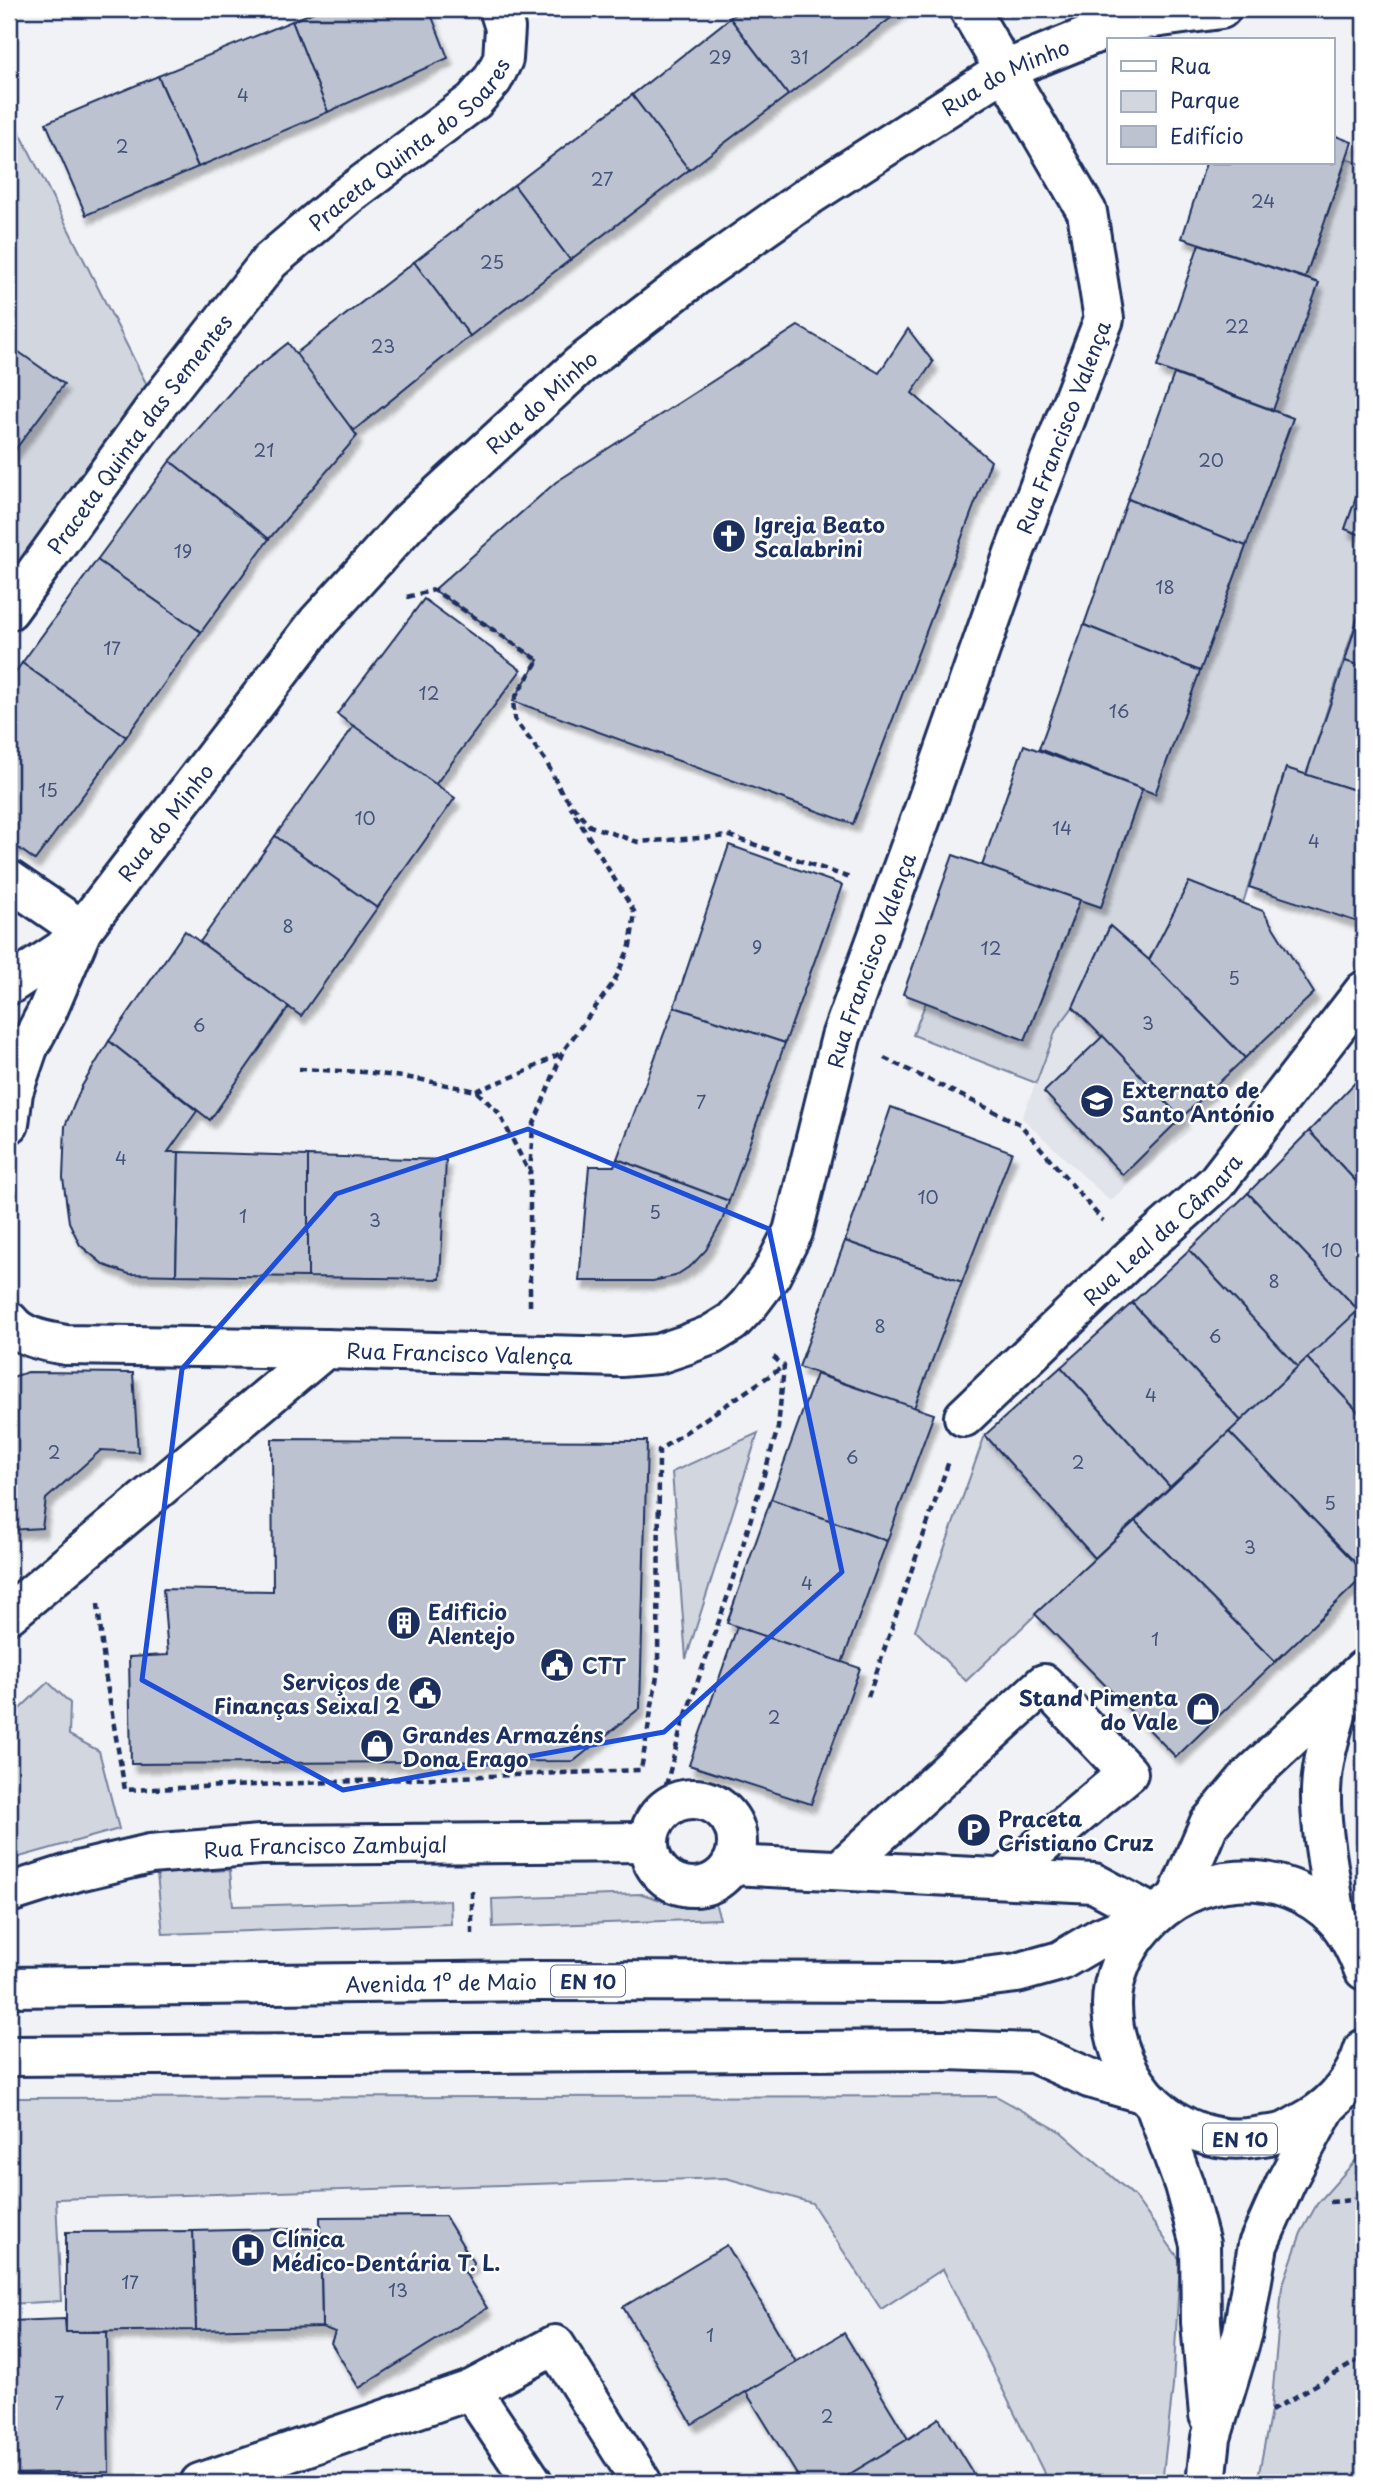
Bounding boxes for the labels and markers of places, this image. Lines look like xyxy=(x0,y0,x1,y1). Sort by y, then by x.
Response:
place label: Igreja Beato Scalabrini xyxy=(754,508,885,564)
church icon: Igreja Beato Scalabrini xyxy=(710,517,748,555)
place label: Externato de Santo António xyxy=(1122,1073,1274,1129)
school or university icon: Externato de Santo António xyxy=(1078,1082,1116,1120)
place label: Edificio Alentejo xyxy=(428,1595,515,1651)
building icon: Edificio Alentejo xyxy=(385,1604,423,1642)
public building icon: CTT xyxy=(538,1646,576,1684)
place label: CTT xyxy=(582,1649,626,1681)
place label: Serviços de Finanças Seixal 2 xyxy=(214,1665,400,1721)
public building icon: Serviços de Finanças Seixal 2 xyxy=(406,1674,444,1712)
place label: Stand Pimenta do Vale xyxy=(1019,1681,1178,1737)
shop icon: Stand Pimenta do Vale xyxy=(1184,1690,1222,1728)
place label: Grandes Armazéns Dona Erago xyxy=(402,1718,604,1774)
shop icon: Grandes Armazéns Dona Erago xyxy=(358,1727,396,1765)
place label: Praceta Cristiano Cruz xyxy=(998,1802,1154,1858)
parking icon: Praceta Cristiano Cruz xyxy=(955,1811,993,1849)
place label: Clínica Médico-Dentária T. L. xyxy=(272,2222,500,2278)
hospital icon: Clínica Médico-Dentária T. L. xyxy=(229,2231,267,2269)

